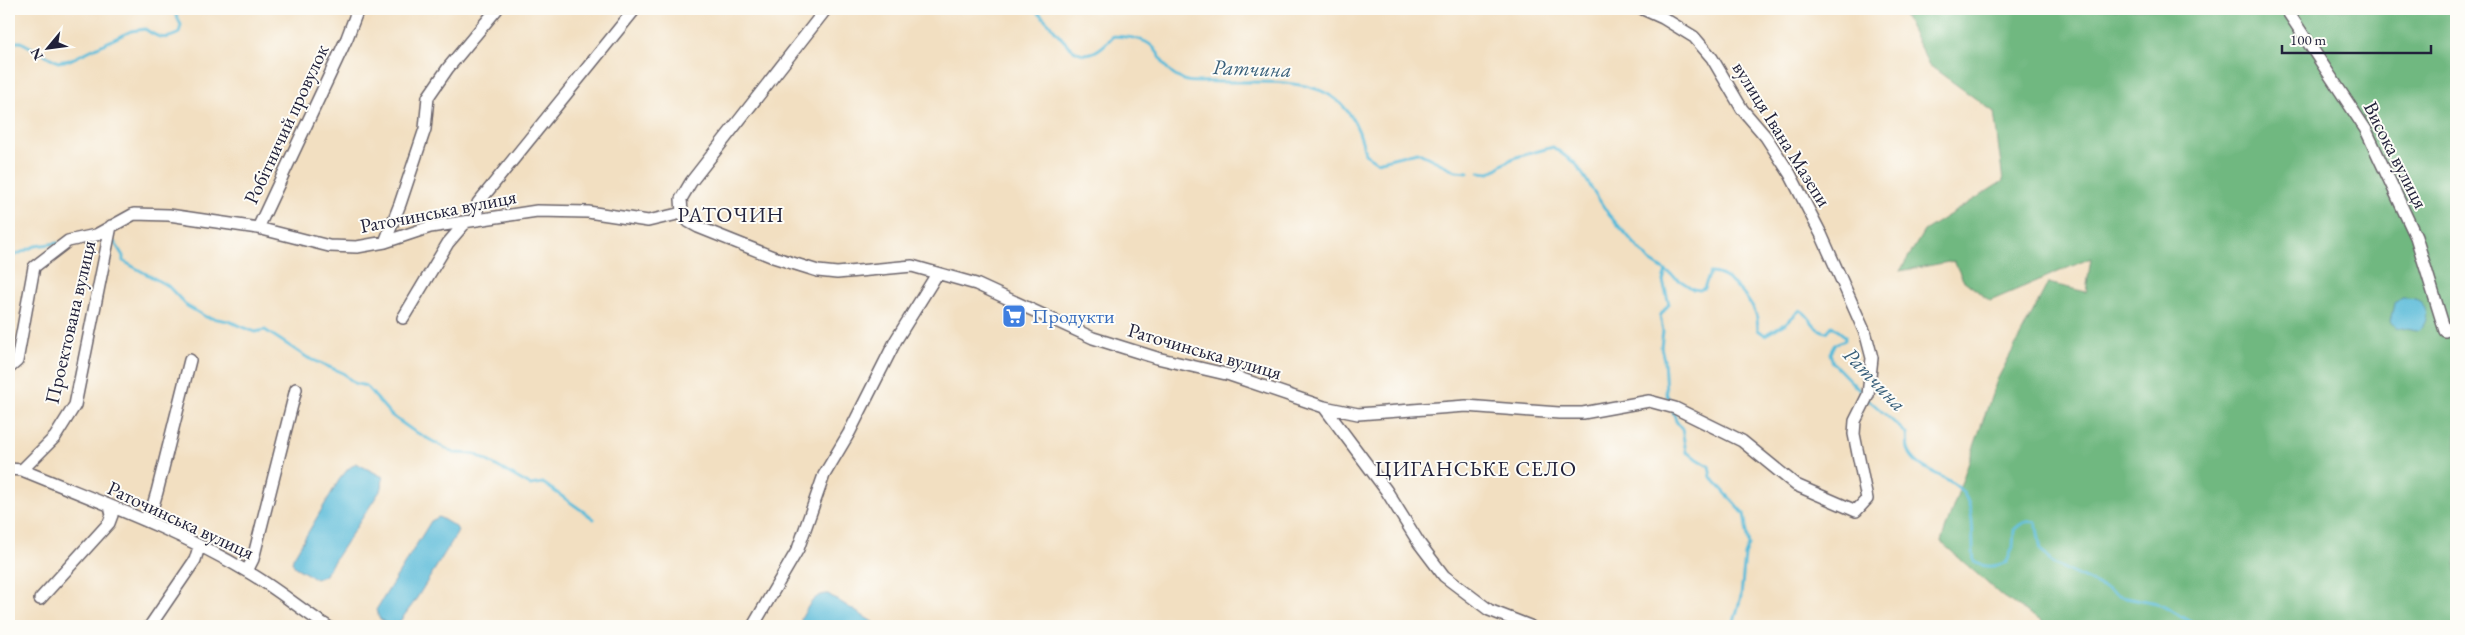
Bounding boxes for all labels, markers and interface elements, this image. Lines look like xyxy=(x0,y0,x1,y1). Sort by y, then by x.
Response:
north arrow xyxy=(22,22,72,72)
scale bar xyxy=(2282,22,2431,54)
text: 100 m xyxy=(2290,30,2327,49)
street label: Робітничий провулок xyxy=(238,40,335,208)
text: N xyxy=(26,44,47,64)
water label: Ратчина xyxy=(1212,53,1292,83)
street label: вулиця Івана Мазепи xyxy=(1727,56,1837,212)
street label: Висока вулиця xyxy=(2358,97,2434,213)
street label: Раточинська вулиця xyxy=(358,183,518,239)
district label: РАТОЧИН xyxy=(677,201,785,228)
street label: Проектована вулиця xyxy=(39,238,101,406)
supermarket icon: Продукти xyxy=(1001,303,1027,329)
place label: Продукти xyxy=(1032,303,1115,329)
street label: Раточинська вулиця xyxy=(1125,317,1285,385)
water label: Ратчина xyxy=(1838,341,1912,417)
district label: ЦИГАНСЬКЕ СЕЛО xyxy=(1375,455,1577,482)
street label: Раточинська вулиця xyxy=(104,475,258,565)

